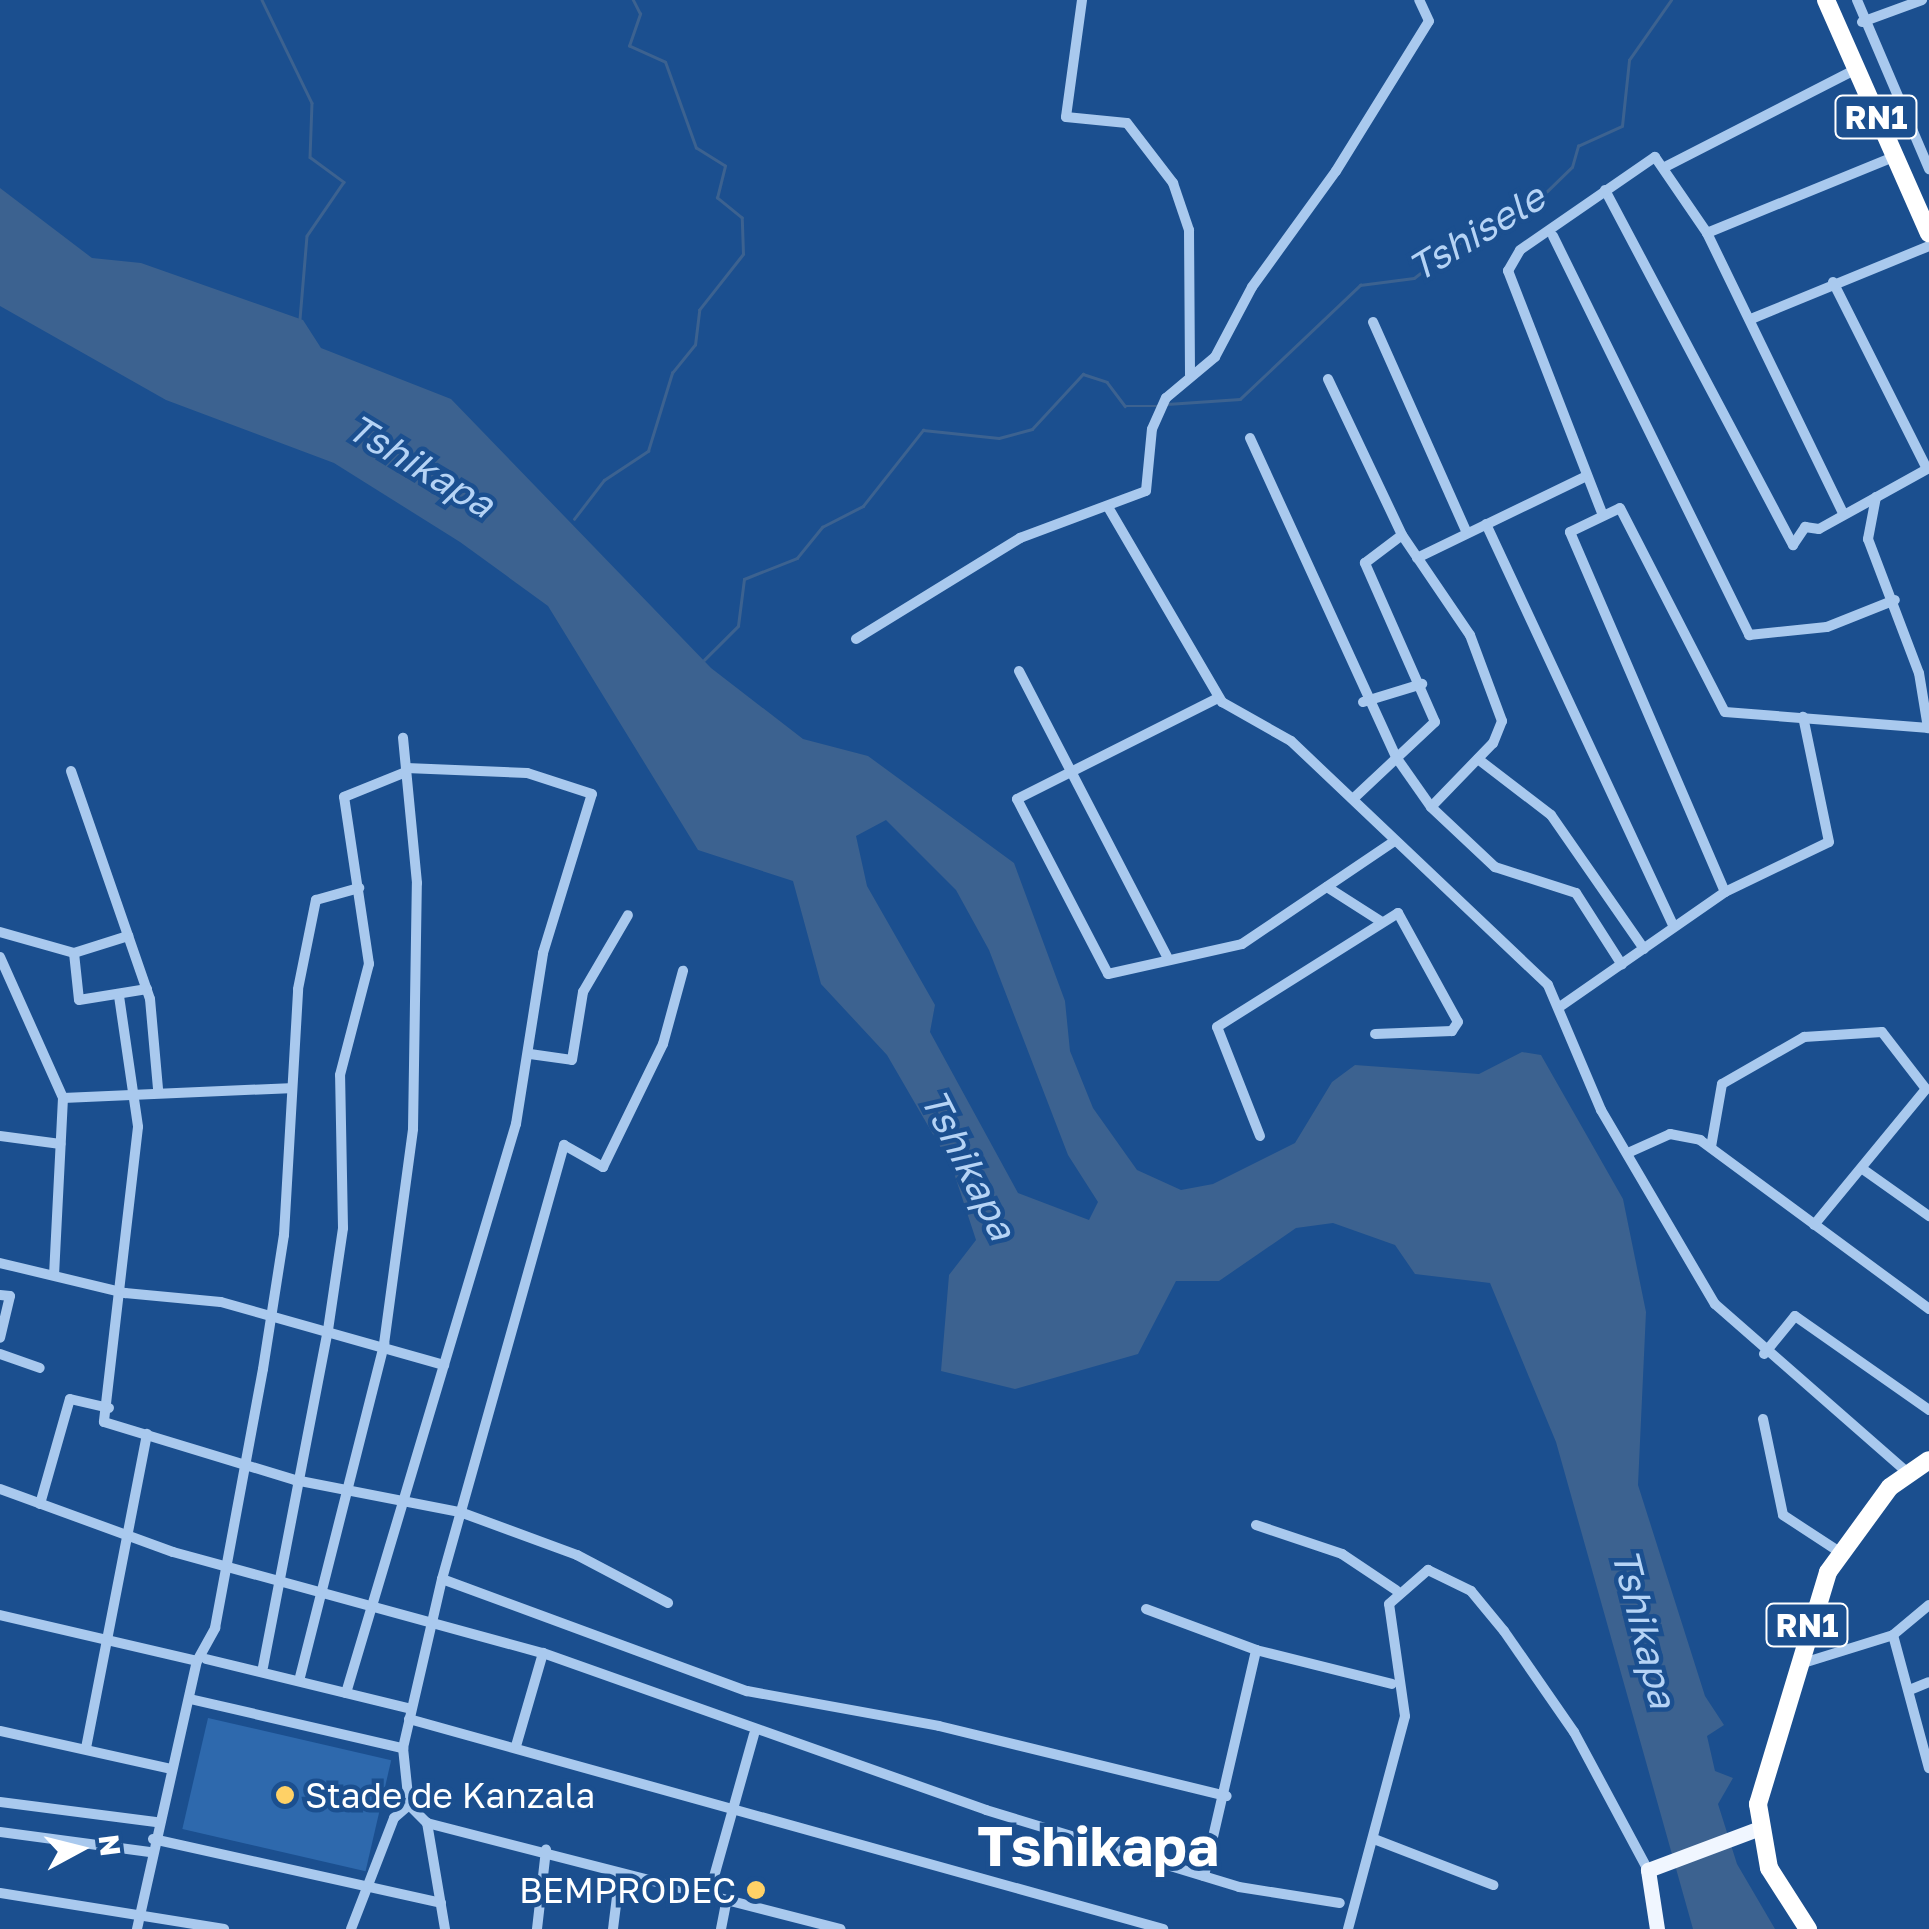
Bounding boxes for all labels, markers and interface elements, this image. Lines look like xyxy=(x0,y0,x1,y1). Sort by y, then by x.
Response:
road number: RN1 xyxy=(1834,90,1918,144)
water label: Tshisele xyxy=(1400,174,1552,290)
water label: Tshikapa xyxy=(340,404,502,526)
water label: Tshikapa xyxy=(912,1081,1026,1247)
water label: Tshikapa xyxy=(1603,1544,1687,1712)
road number: RN1 xyxy=(1764,1598,1850,1652)
place label: Stade de Kanzala xyxy=(305,1774,595,1816)
marker: Stade de Kanzala xyxy=(274,1784,296,1806)
north arrow xyxy=(30,1799,130,1899)
district label: Tshikapa xyxy=(977,1813,1219,1879)
text: N xyxy=(93,1833,128,1858)
place label: BEMPRODEC xyxy=(519,1869,736,1911)
marker: BEMPRODEC xyxy=(745,1879,767,1901)

